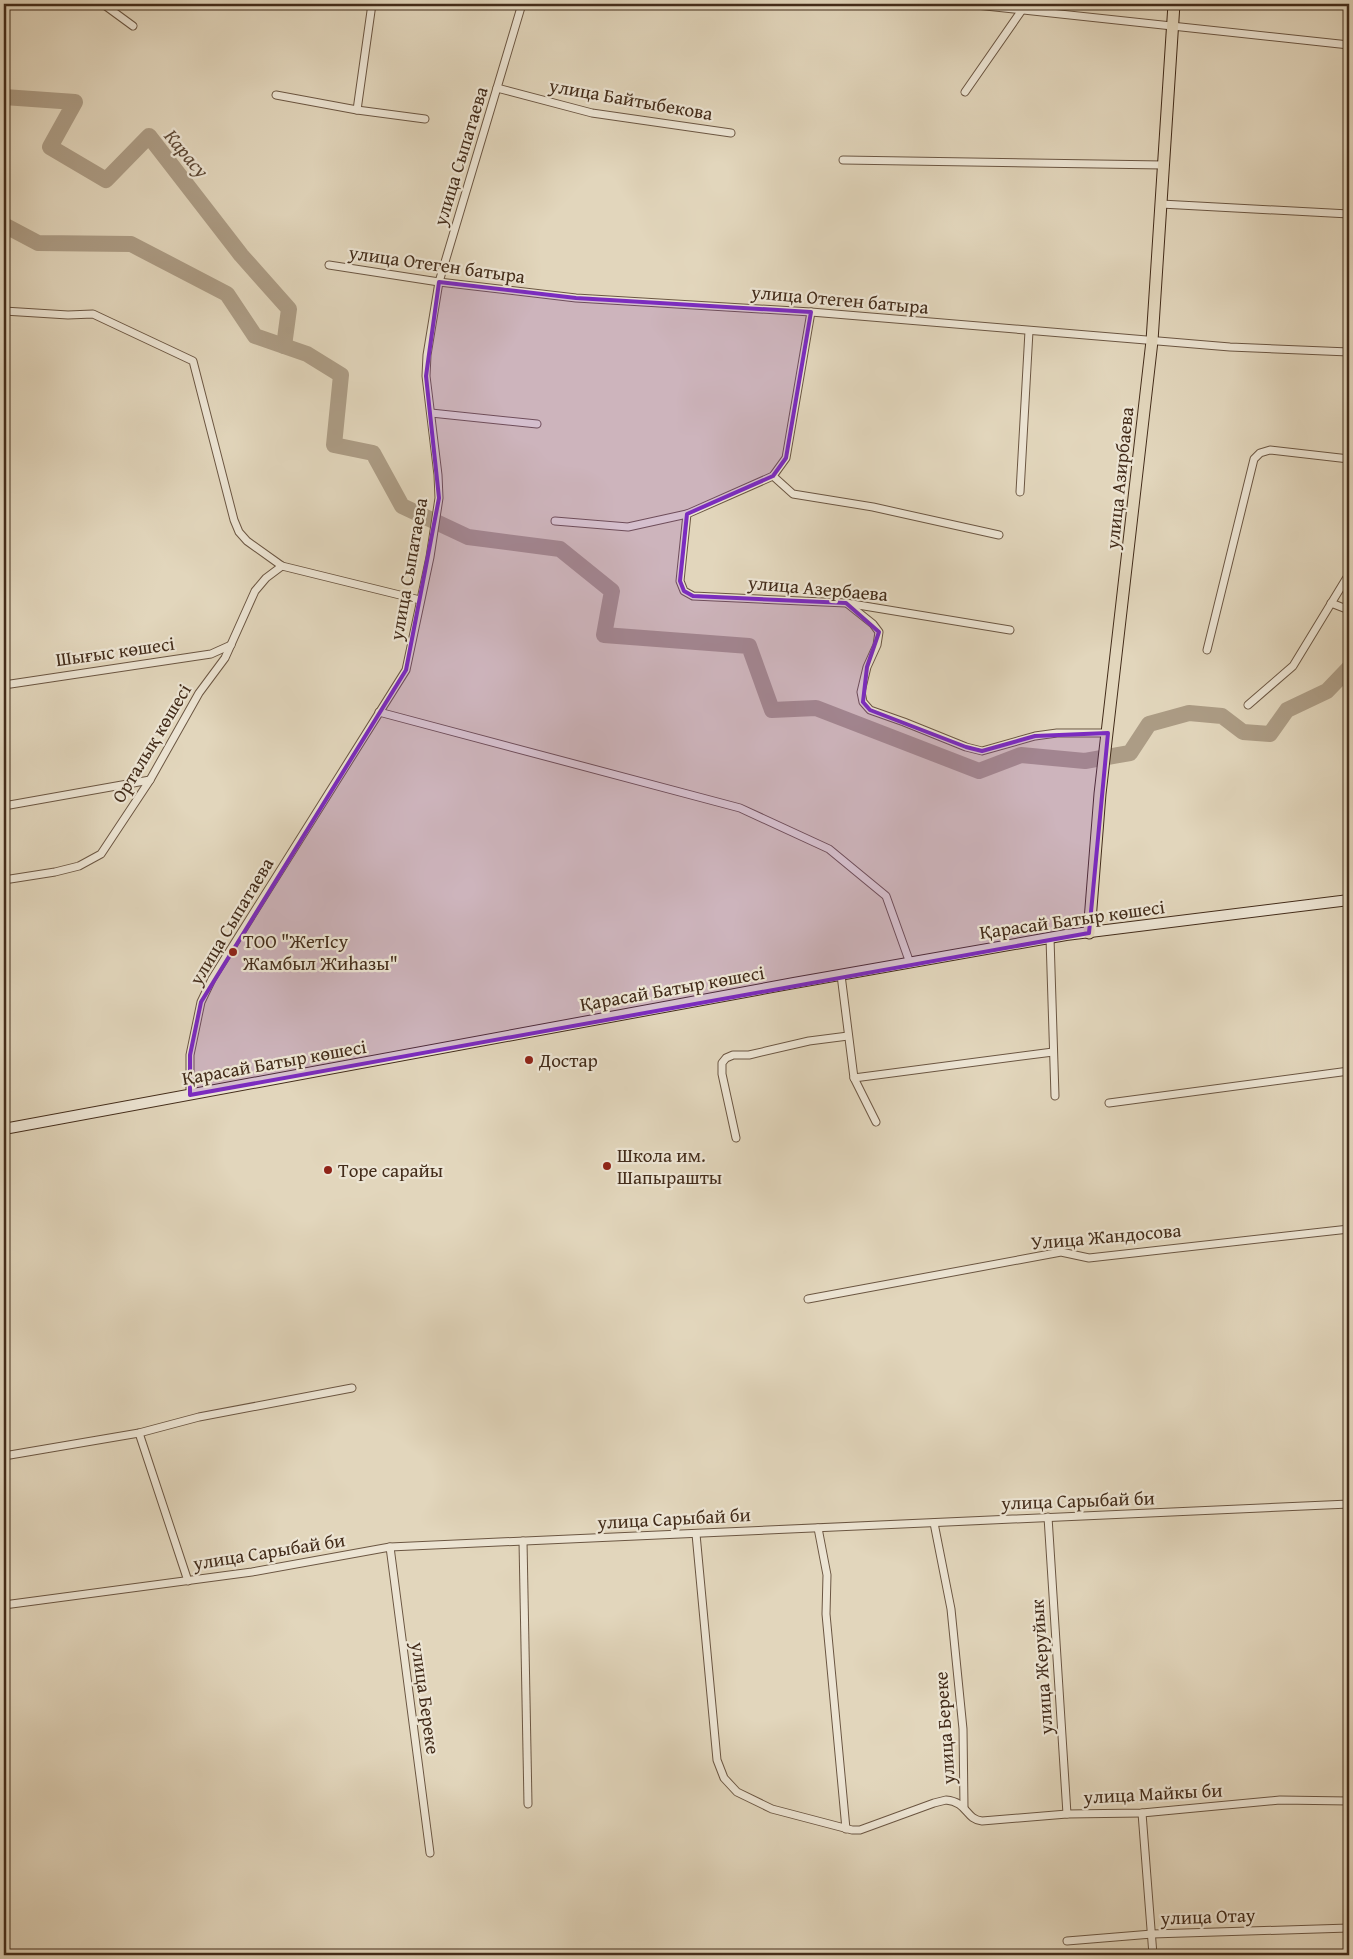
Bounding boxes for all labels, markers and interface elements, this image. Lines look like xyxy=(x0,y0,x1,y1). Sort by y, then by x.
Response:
street label: улица Байтыбекова xyxy=(546,71,715,127)
street label: улица Сыпатаева xyxy=(425,83,494,230)
water label: Карасу xyxy=(158,122,216,184)
street label: улица Отеген батыра xyxy=(346,238,527,290)
street label: улица Отеген батыра xyxy=(749,277,930,321)
street label: улица Азирбаева xyxy=(1098,406,1140,551)
street label: улица Сыпатаева xyxy=(382,496,434,643)
street label: улица Азербаева xyxy=(746,568,889,608)
street label: Шығыс көшесі xyxy=(54,629,176,673)
street label: Орталық көшесі xyxy=(104,678,198,808)
street label: улица Сыпатаева xyxy=(181,852,280,991)
street label: Қарасай Батыр көшесі xyxy=(978,892,1166,946)
place label: ТОО "ЖетIсу Жамбыл Жиhазы" xyxy=(242,927,398,977)
marker: ТОО "ЖетIсу Жамбыл Жиhазы" xyxy=(227,946,239,958)
street label: Қарасай Батыр көшесі xyxy=(578,958,766,1018)
street label: Қарасай Батыр көшесі xyxy=(180,1032,368,1092)
place label: Достар xyxy=(538,1046,598,1074)
marker: Достар xyxy=(523,1054,535,1066)
place label: Школа им. Шапырашты xyxy=(617,1141,722,1191)
place label: Торе сарайы xyxy=(338,1156,443,1184)
marker: Школа им. Шапырашты xyxy=(601,1160,613,1172)
marker: Торе сарайы xyxy=(322,1164,334,1176)
street label: Улица Жандосова xyxy=(1030,1215,1182,1257)
street label: улица Сарыбай би xyxy=(1000,1483,1155,1517)
street label: улица Сарыбай би xyxy=(596,1500,751,1536)
street label: улица Сарыбай би xyxy=(190,1525,347,1577)
street label: улица Жеруйык xyxy=(1022,1598,1060,1737)
street label: улица Береке xyxy=(404,1639,448,1756)
street label: улица Береке xyxy=(926,1670,962,1786)
street label: улица Майкы би xyxy=(1082,1775,1223,1811)
street label: улица Отау xyxy=(1159,1900,1256,1932)

